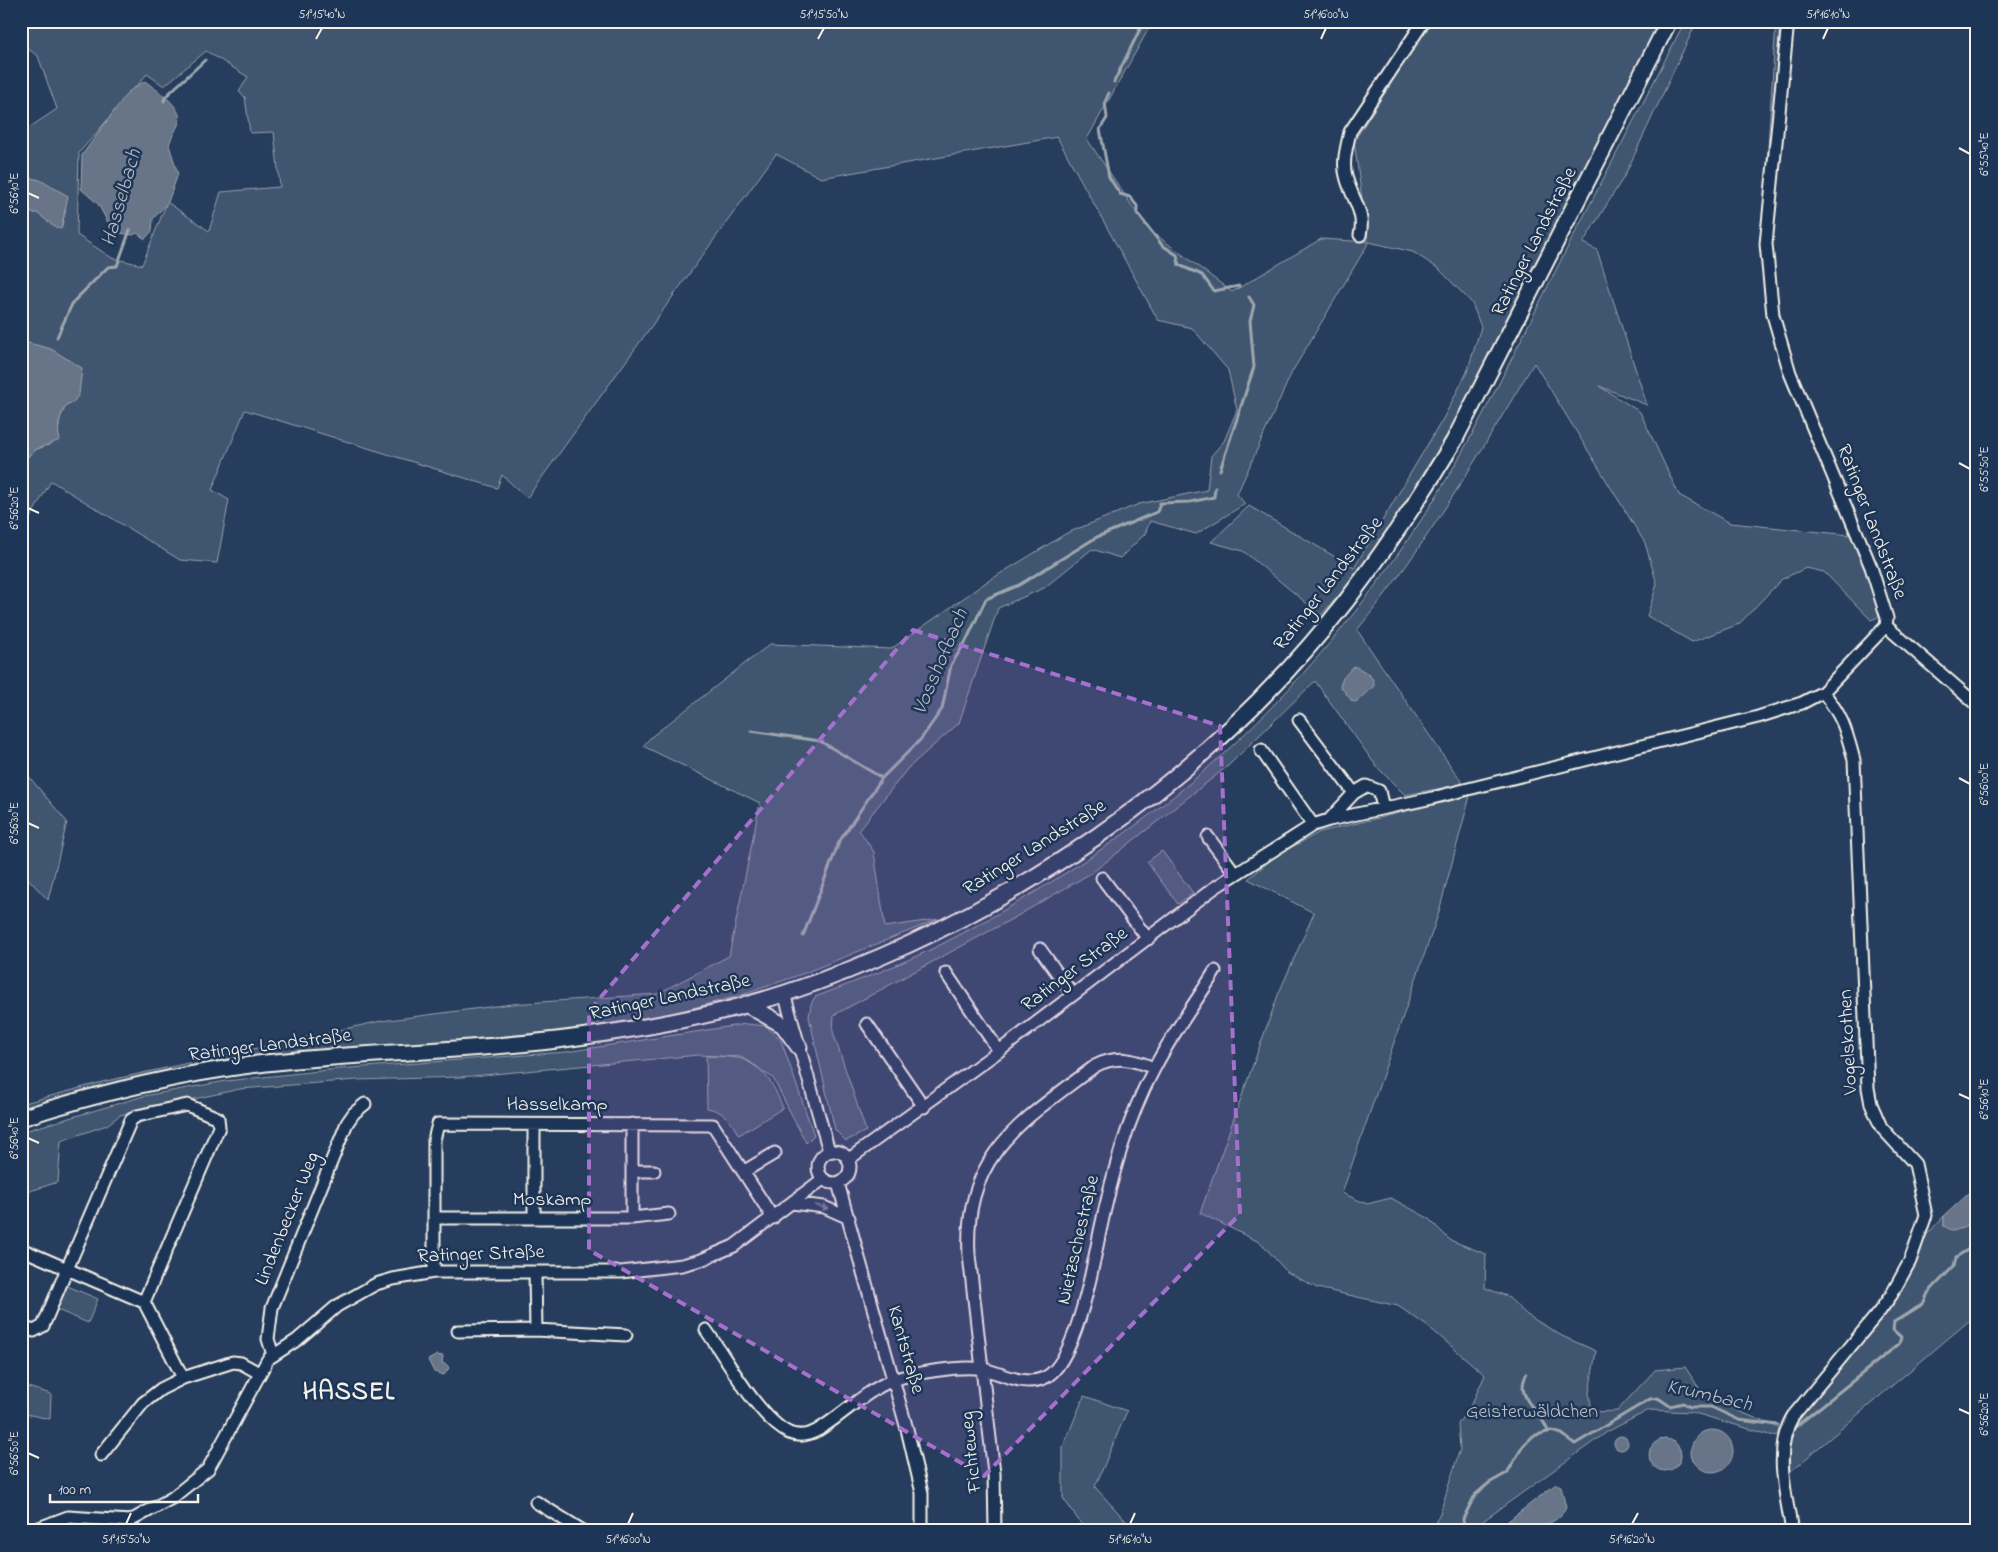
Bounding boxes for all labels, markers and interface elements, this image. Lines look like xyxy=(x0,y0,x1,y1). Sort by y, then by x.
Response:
text: 51°15'40"N xyxy=(299,6,345,24)
text: 51°15'50"N xyxy=(800,6,848,24)
text: 51°16'00"N xyxy=(1303,6,1349,24)
text: 51°16'10"N xyxy=(1806,6,1850,24)
text: 6°55'40"E xyxy=(1976,132,1994,176)
water label: Hasselbach xyxy=(94,145,150,250)
street label: Ratinger Landstraße xyxy=(1485,162,1586,322)
text: 6°56'10"E xyxy=(6,173,24,213)
street label: Ratinger Landstraße xyxy=(1827,440,1914,604)
text: 6°55'50"E xyxy=(1976,446,1994,492)
text: 6°56'20"E xyxy=(6,486,24,530)
street label: Ratinger Landstraße xyxy=(1267,510,1392,658)
water label: Vosshofbach xyxy=(905,603,977,720)
text: 6°56'00"E xyxy=(1976,763,1994,805)
street label: Ratinger Landstraße xyxy=(958,792,1113,905)
text: 6°56'30"E xyxy=(6,802,24,844)
street label: Ratinger Straße xyxy=(1015,920,1135,1021)
street label: Ratinger Landstraße xyxy=(587,967,753,1030)
street label: Vogelskothen xyxy=(1832,988,1867,1096)
street label: Ratinger Landstraße xyxy=(187,1022,353,1071)
text: 6°56'10"E xyxy=(1976,1079,1994,1119)
street label: Hasselkamp xyxy=(506,1091,608,1120)
text: 6°56'40"E xyxy=(6,1117,24,1159)
street label: Lindenbecker Weg xyxy=(248,1148,329,1290)
street label: Nietzschestraße xyxy=(1050,1172,1108,1308)
street label: Moskamp xyxy=(513,1186,591,1215)
one-way arrow xyxy=(814,1203,829,1211)
street label: Ratinger Straße xyxy=(417,1238,545,1273)
street label: Kantstraße xyxy=(879,1303,931,1397)
water label: Krumbach xyxy=(1663,1372,1756,1421)
district label: HASSEL xyxy=(303,1375,395,1411)
text: 6°56'20"E xyxy=(1976,1392,1994,1436)
park label: Geisterwäldchen xyxy=(1466,1398,1598,1427)
street label: Fichteweg xyxy=(953,1410,992,1495)
text: 6°56'50"E xyxy=(6,1431,24,1475)
scale bar xyxy=(50,1472,198,1504)
text: 100 m xyxy=(58,1479,91,1501)
text: 51°15'50"N xyxy=(102,1531,150,1549)
text: 51°16'00"N xyxy=(605,1531,651,1549)
text: 51°16'10"N xyxy=(1108,1531,1152,1549)
text: 51°16'20"N xyxy=(1609,1531,1655,1549)

